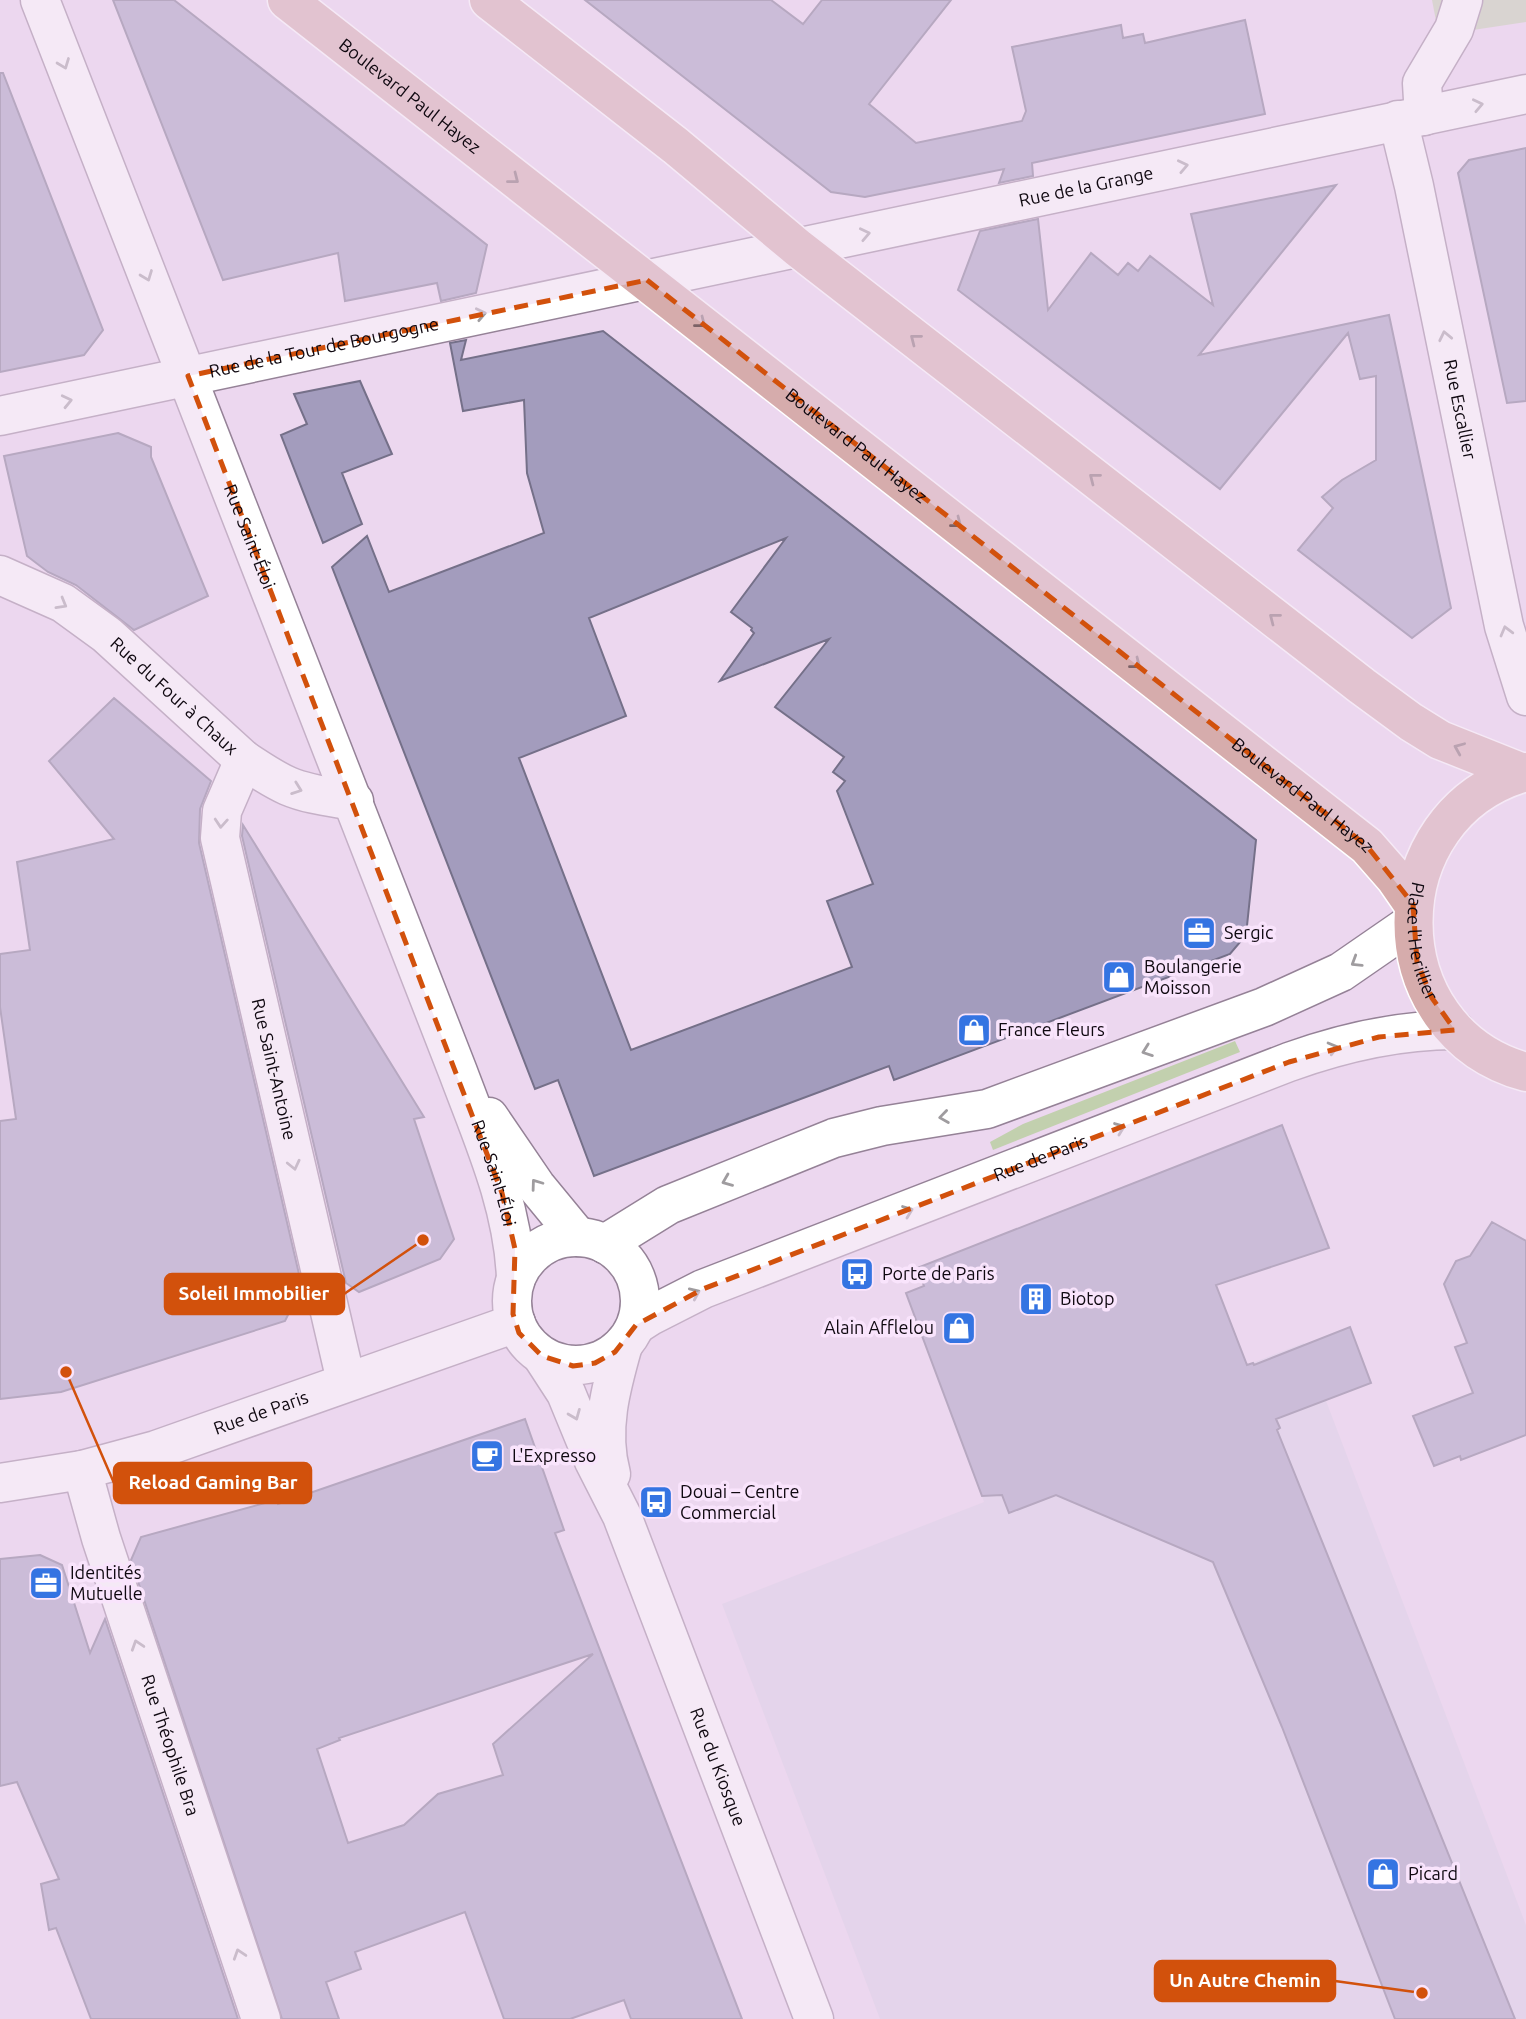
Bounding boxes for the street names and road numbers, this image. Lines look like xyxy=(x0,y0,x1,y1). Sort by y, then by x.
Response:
street label: Boulevard Paul Hayez xyxy=(336,34,485,157)
street label: Rue de la Grange xyxy=(1017,162,1155,210)
street label: Rue de la Tour de Bourgogne xyxy=(207,313,440,381)
street label: Rue Escallier xyxy=(1441,357,1481,461)
street label: Boulevard Paul Hayez xyxy=(782,384,931,507)
street label: Rue Saint-Éloi xyxy=(221,481,280,591)
street label: Rue du Four à Chaux xyxy=(107,632,242,758)
street label: Boulevard Paul Hayez xyxy=(1228,733,1379,856)
street label: Place l'Herillier xyxy=(1404,880,1443,1004)
street label: Rue Saint-Antoine xyxy=(249,996,301,1142)
street label: Rue Saint-Éloi xyxy=(468,1117,520,1228)
street label: Rue de Paris xyxy=(990,1130,1090,1185)
street label: Rue de Paris xyxy=(211,1386,311,1438)
street label: Rue Théophile Bra xyxy=(138,1672,204,1818)
street label: Rue du Kiosque xyxy=(687,1705,750,1829)

